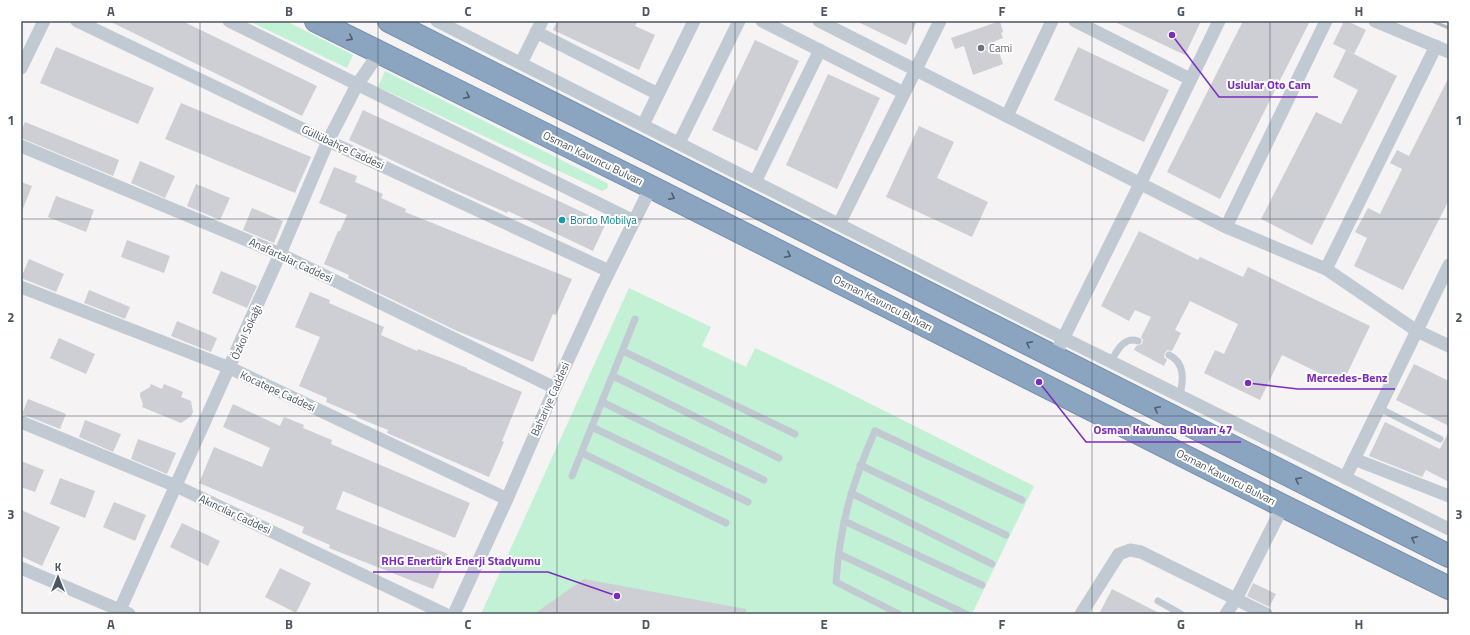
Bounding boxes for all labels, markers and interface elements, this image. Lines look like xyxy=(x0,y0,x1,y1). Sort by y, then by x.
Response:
text: A xyxy=(107,1,115,21)
text: B xyxy=(285,1,293,21)
text: C xyxy=(464,1,472,21)
text: D xyxy=(642,1,650,21)
text: E xyxy=(820,1,828,21)
text: F xyxy=(999,1,1006,21)
text: G xyxy=(1177,1,1185,21)
text: H xyxy=(1355,1,1363,21)
one-way arrow xyxy=(346,34,354,41)
place label: Cami xyxy=(989,40,1012,56)
marker: Cami xyxy=(976,43,986,53)
callout: Uslular Oto Cam xyxy=(1219,73,1318,97)
text: Uslular Oto Cam xyxy=(1227,75,1311,94)
one-way arrow xyxy=(463,91,470,99)
text: 1 xyxy=(7,110,15,130)
text: 1 xyxy=(1455,110,1463,130)
street label: Güllübahçe Caddesi xyxy=(299,121,387,173)
street label: Osman Kavuncu Bulvarı xyxy=(540,127,646,189)
one-way arrow xyxy=(667,192,675,200)
place label: Bordo Mobilya xyxy=(570,212,637,228)
marker: Bordo Mobilya xyxy=(557,215,567,225)
street label: Anafartalar Caddesi xyxy=(246,234,336,286)
one-way arrow xyxy=(783,251,791,258)
street label: Osman Kavuncu Bulvarı xyxy=(831,271,935,335)
street label: Özkol Sokağı xyxy=(227,302,265,362)
text: 2 xyxy=(7,307,15,327)
text: 2 xyxy=(1455,307,1463,327)
one-way arrow xyxy=(1025,341,1033,349)
street label: Bahariye Caddesi xyxy=(527,360,573,438)
callout: Mercedes-Benz xyxy=(1298,365,1395,389)
street label: Kocatepe Caddesi xyxy=(238,367,318,415)
text: Mercedes-Benz xyxy=(1306,368,1388,387)
one-way arrow xyxy=(1154,406,1161,414)
callout: Osman Kavuncu Bulvarı 47 xyxy=(1086,418,1241,442)
text: Osman Kavuncu Bulvarı 47 xyxy=(1094,420,1232,439)
street label: Osman Kavuncu Bulvarı xyxy=(1174,445,1278,509)
one-way arrow xyxy=(1295,478,1302,485)
street label: Akıncılar Caddesi xyxy=(196,490,274,538)
text: 3 xyxy=(7,504,15,524)
text: 3 xyxy=(1455,504,1463,524)
one-way arrow xyxy=(1411,536,1418,544)
callout: RHG Enertürk Enerji Stadyumu xyxy=(373,548,548,572)
text: RHG Enertürk Enerji Stadyumu xyxy=(381,551,541,570)
north arrow xyxy=(38,557,78,597)
text: K xyxy=(55,559,62,575)
text: A xyxy=(107,614,115,634)
text: B xyxy=(285,614,293,634)
text: C xyxy=(464,614,472,634)
text: D xyxy=(642,614,650,634)
text: E xyxy=(820,614,828,634)
text: F xyxy=(999,614,1006,634)
text: G xyxy=(1177,614,1185,634)
text: H xyxy=(1355,614,1363,634)

